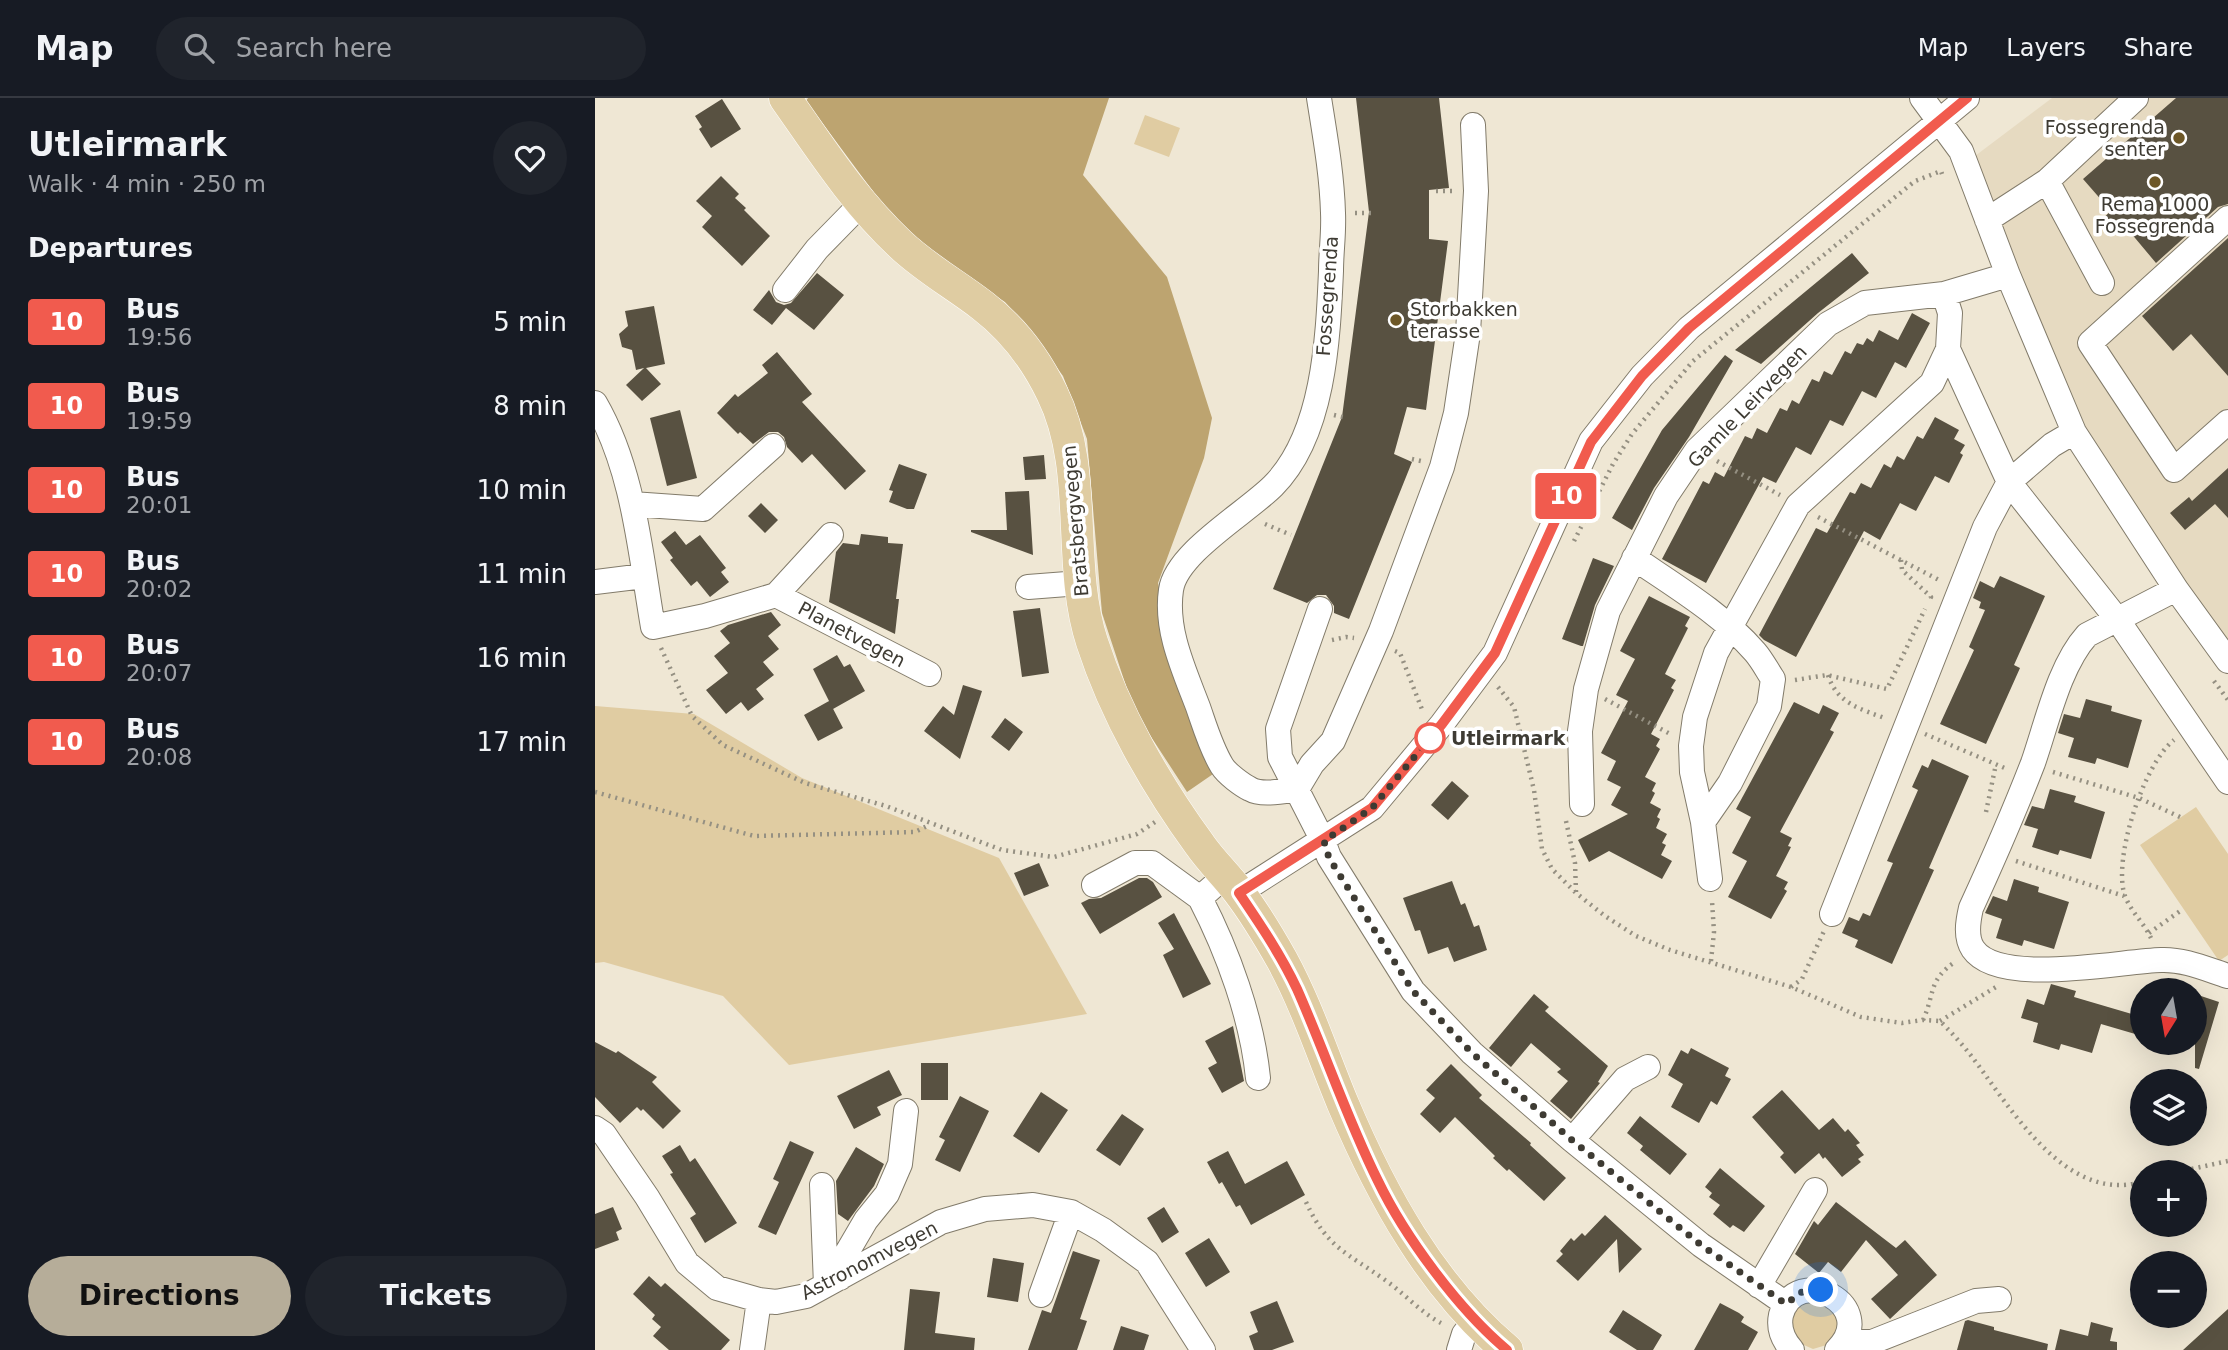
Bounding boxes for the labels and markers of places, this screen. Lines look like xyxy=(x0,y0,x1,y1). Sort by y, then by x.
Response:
place label: Fossegrenda senter xyxy=(2045,116,2165,160)
marker: Fossegrenda senter xyxy=(2171,130,2187,146)
marker: Rema 1000 Fossegrenda xyxy=(2147,174,2163,190)
place label: Rema 1000 Fossegrenda xyxy=(2095,193,2215,237)
place label: Storbakken terasse xyxy=(1410,298,1518,342)
marker: Storbakken terasse xyxy=(1388,312,1404,328)
marker: Utleirmark xyxy=(1415,723,1445,753)
place label: Utleirmark xyxy=(1451,727,1566,749)

